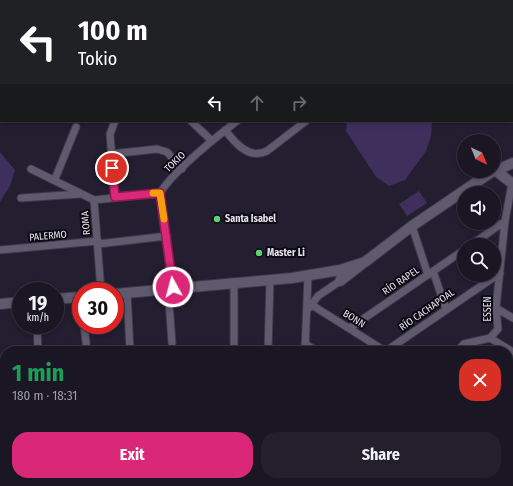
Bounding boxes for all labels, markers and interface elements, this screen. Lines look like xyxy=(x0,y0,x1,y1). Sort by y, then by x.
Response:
text: 100 m xyxy=(78,14,148,47)
icon: left xyxy=(12,16,64,68)
text: Tokio xyxy=(78,48,117,70)
icon: left xyxy=(204,92,226,114)
icon: ahead xyxy=(246,92,268,114)
icon: right xyxy=(288,92,310,114)
north arrow xyxy=(457,134,501,178)
map controls xyxy=(457,134,501,282)
street label: TOKIO xyxy=(162,149,188,175)
pin xyxy=(95,151,129,185)
icon: arrive xyxy=(101,157,123,179)
button: sound xyxy=(457,186,501,230)
street label: ROMA xyxy=(79,210,93,235)
place label: Santa Isabel xyxy=(225,213,276,225)
marker: Santa Isabel xyxy=(212,214,222,224)
street label: PALERMO xyxy=(29,228,67,244)
button: search xyxy=(457,238,501,282)
place label: Master Li xyxy=(267,247,305,259)
marker: Master Li xyxy=(254,248,264,258)
street label: RÍO RAPEL xyxy=(379,262,422,298)
position arrow xyxy=(152,266,194,308)
speed limit sign: 30 xyxy=(72,282,124,334)
street label: RÍO CACHAPOAL xyxy=(396,285,457,333)
text: 19 xyxy=(29,291,47,315)
street label: ESSEN xyxy=(482,296,494,322)
street label: BONN xyxy=(341,308,367,330)
text: km/h xyxy=(27,312,49,324)
text: 1 min xyxy=(12,359,64,387)
button: close xyxy=(459,359,501,401)
text: 180 m · 18:31 xyxy=(12,388,77,403)
button: Exit xyxy=(12,432,253,478)
button: Share xyxy=(261,432,501,478)

